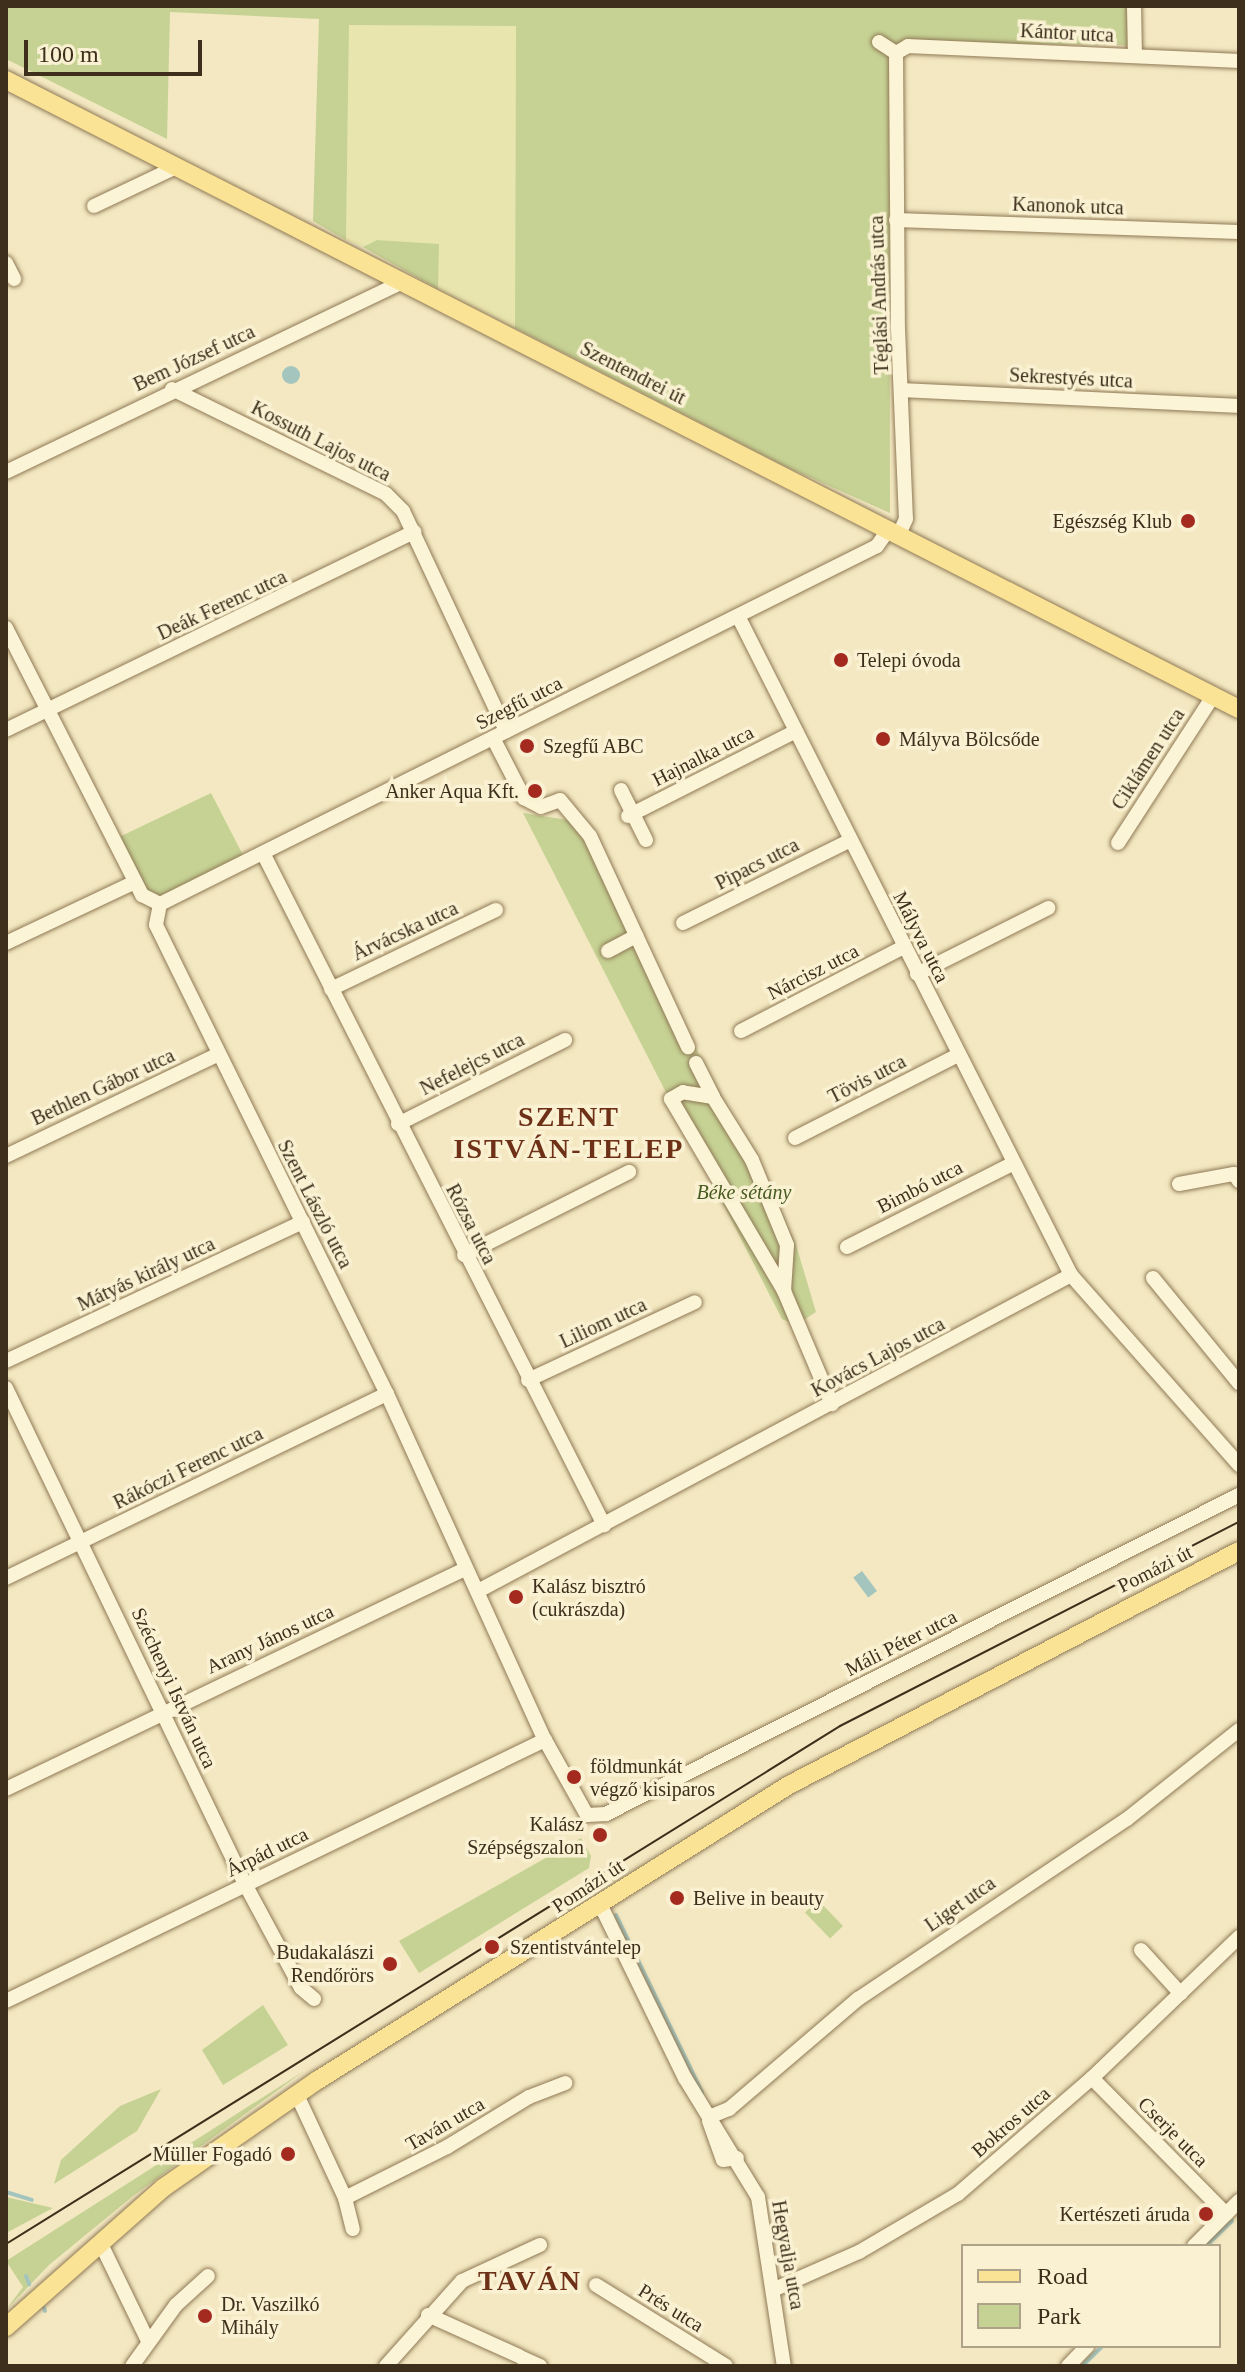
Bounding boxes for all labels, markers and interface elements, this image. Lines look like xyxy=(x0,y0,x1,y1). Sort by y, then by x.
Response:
street label: Kántor utca xyxy=(1020,19,1114,47)
scale bar xyxy=(28,24,206,74)
text: 100 m xyxy=(38,41,99,67)
street label: Kanonok utca xyxy=(1012,192,1124,220)
street label: Téglási András utca xyxy=(864,215,894,375)
street label: Bem József utca xyxy=(130,319,258,397)
street label: Szentendrei út xyxy=(576,336,690,410)
street label: Sekrestyés utca xyxy=(1009,363,1133,393)
street label: Kossuth Lajos utca xyxy=(247,396,395,486)
place label: Egészség Klub xyxy=(1053,509,1172,533)
marker: Egészség Klub xyxy=(1179,512,1197,530)
street label: Deák Ferenc utca xyxy=(154,565,290,645)
place label: Telepi óvoda xyxy=(857,648,961,672)
marker: Telepi óvoda xyxy=(832,651,850,669)
street label: Szegfű utca xyxy=(472,671,566,735)
street label: Ciklámen utca xyxy=(1106,704,1190,814)
street label: Hajnalka utca xyxy=(648,720,758,792)
place label: Mályva Bölcsőde xyxy=(899,727,1040,751)
marker: Mályva Bölcsőde xyxy=(874,730,892,748)
place label: Szegfű ABC xyxy=(543,734,645,758)
marker: Szegfű ABC xyxy=(518,737,536,755)
place label: Anker Aqua Kft. xyxy=(384,779,519,803)
marker: Anker Aqua Kft. xyxy=(526,782,544,800)
street label: Pipacs utca xyxy=(711,833,803,895)
street label: Mályva utca xyxy=(888,887,954,987)
street label: Árvácska utca xyxy=(348,896,462,966)
street label: Nárcisz utca xyxy=(763,939,863,1005)
street label: Nefelejcs utca xyxy=(416,1027,528,1101)
street label: Bethlen Gábor utca xyxy=(27,1043,179,1131)
street label: Tövis utca xyxy=(824,1049,910,1109)
district label: SZENT ISTVÁN-TELEP xyxy=(454,1100,684,1166)
street label: Szent László utca xyxy=(272,1136,358,1272)
street label: Bimbó utca xyxy=(873,1155,967,1219)
street label: Rózsa utca xyxy=(441,1180,501,1268)
park label: Béke sétány xyxy=(697,1180,791,1204)
street label: Mátyás király utca xyxy=(73,1232,219,1316)
street label: Liliom utca xyxy=(556,1293,650,1353)
street label: Kovács Lajos utca xyxy=(807,1312,949,1402)
street label: Rákóczi Ferenc utca xyxy=(109,1421,267,1515)
street label: Pomázi út xyxy=(1114,1540,1196,1598)
place label: Kalász bisztró (cukrászda) xyxy=(532,1574,646,1621)
marker: Kalász bisztró (cukrászda) xyxy=(507,1588,525,1606)
street label: Arany János utca xyxy=(203,1599,337,1679)
street label: Széchenyi István utca xyxy=(126,1604,222,1772)
street label: Máli Péter utca xyxy=(841,1605,961,1681)
place label: földmunkát végző kisiparos xyxy=(590,1754,715,1801)
marker: földmunkát végző kisiparos xyxy=(565,1768,583,1786)
place label: Kalász Szépségszalon xyxy=(467,1812,584,1859)
street label: Árpád utca xyxy=(222,1822,312,1882)
marker: Kalász Szépségszalon xyxy=(591,1826,609,1844)
street label: Pomázi út xyxy=(548,1854,628,1918)
street label: Liget utca xyxy=(920,1871,1000,1937)
place label: Belive in beauty xyxy=(693,1886,824,1910)
marker: Belive in beauty xyxy=(668,1889,686,1907)
place label: Szentistvántelep xyxy=(510,1935,641,1959)
marker: Szentistvántelep xyxy=(481,1936,503,1958)
place label: Budakalászi Rendőrörs xyxy=(276,1940,374,1987)
marker: Budakalászi Rendőrörs xyxy=(381,1955,399,1973)
street label: Bokros utca xyxy=(967,2081,1055,2163)
street label: Taván utca xyxy=(401,2092,489,2156)
street label: Cserje utca xyxy=(1133,2092,1213,2172)
place label: Müller Fogadó xyxy=(153,2142,272,2166)
marker: Müller Fogadó xyxy=(279,2145,297,2163)
street label: Hegyalja utca xyxy=(767,2199,809,2311)
place label: Kertészeti áruda xyxy=(1060,2202,1190,2226)
marker: Kertészeti áruda xyxy=(1197,2205,1215,2223)
legend xyxy=(961,2244,1221,2348)
text: Road xyxy=(1037,2263,1088,2289)
district label: TAVÁN xyxy=(478,2264,582,2298)
street label: Prés utca xyxy=(634,2279,708,2337)
place label: Dr. Vaszilkó Mihály xyxy=(221,2292,320,2339)
text: Park xyxy=(1037,2303,1081,2329)
marker: Dr. Vaszilkó Mihály xyxy=(196,2307,214,2325)

